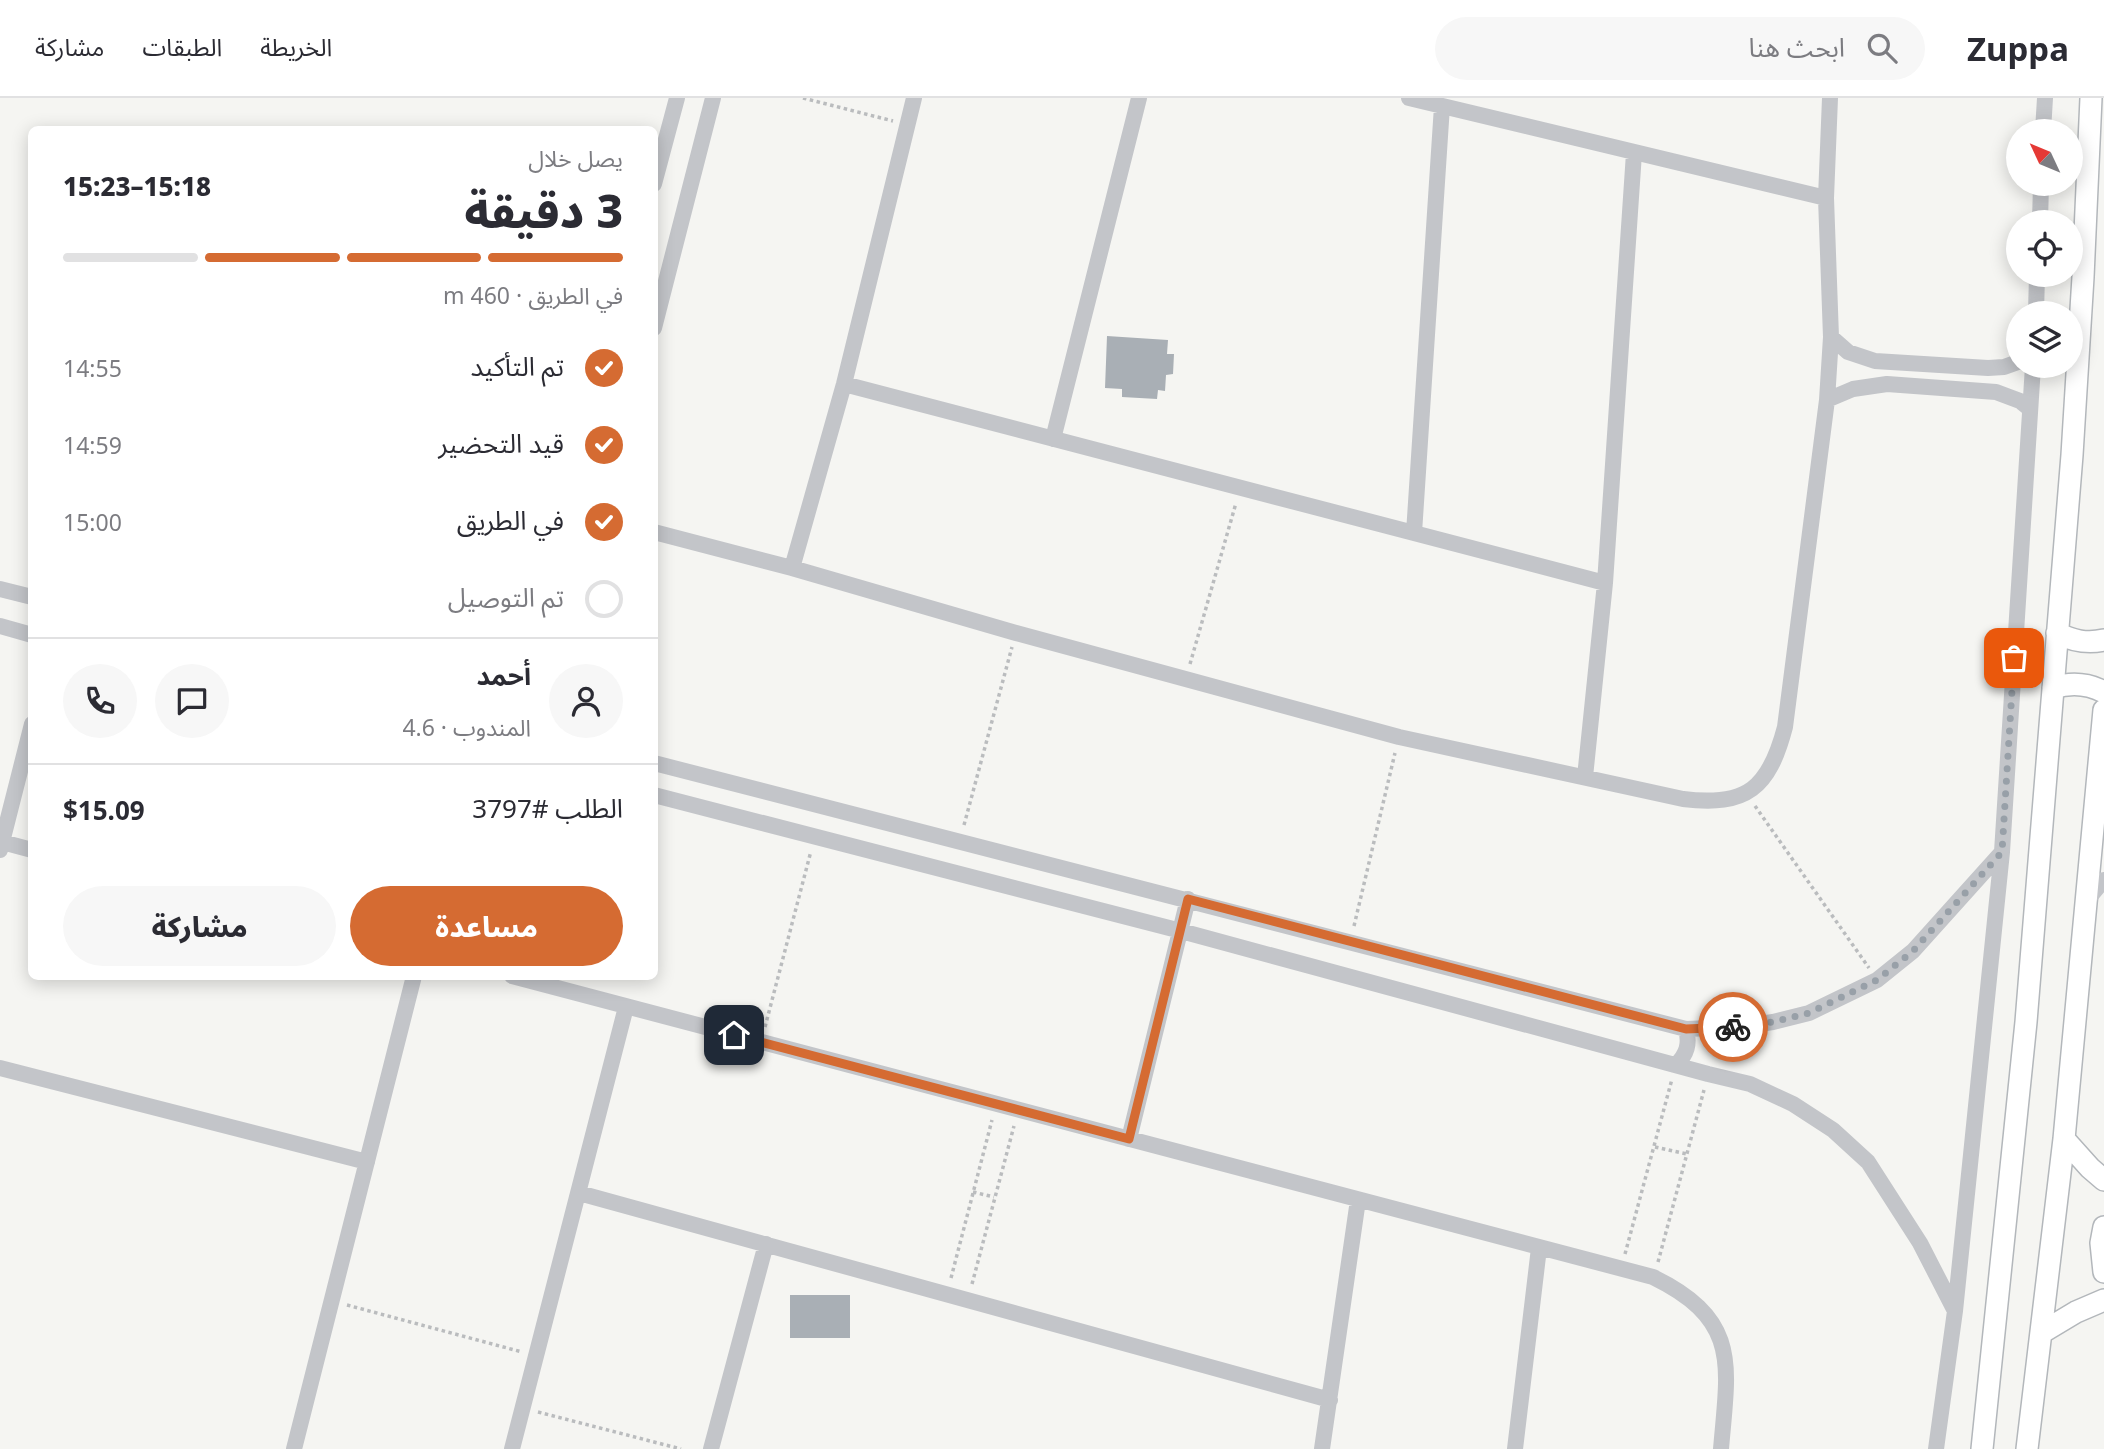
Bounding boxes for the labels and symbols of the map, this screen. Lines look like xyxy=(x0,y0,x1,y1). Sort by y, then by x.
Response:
north arrow xyxy=(2006,119,2082,196)
pin xyxy=(1984,628,2044,688)
courier xyxy=(1698,992,1768,1062)
pin xyxy=(704,1005,764,1065)

